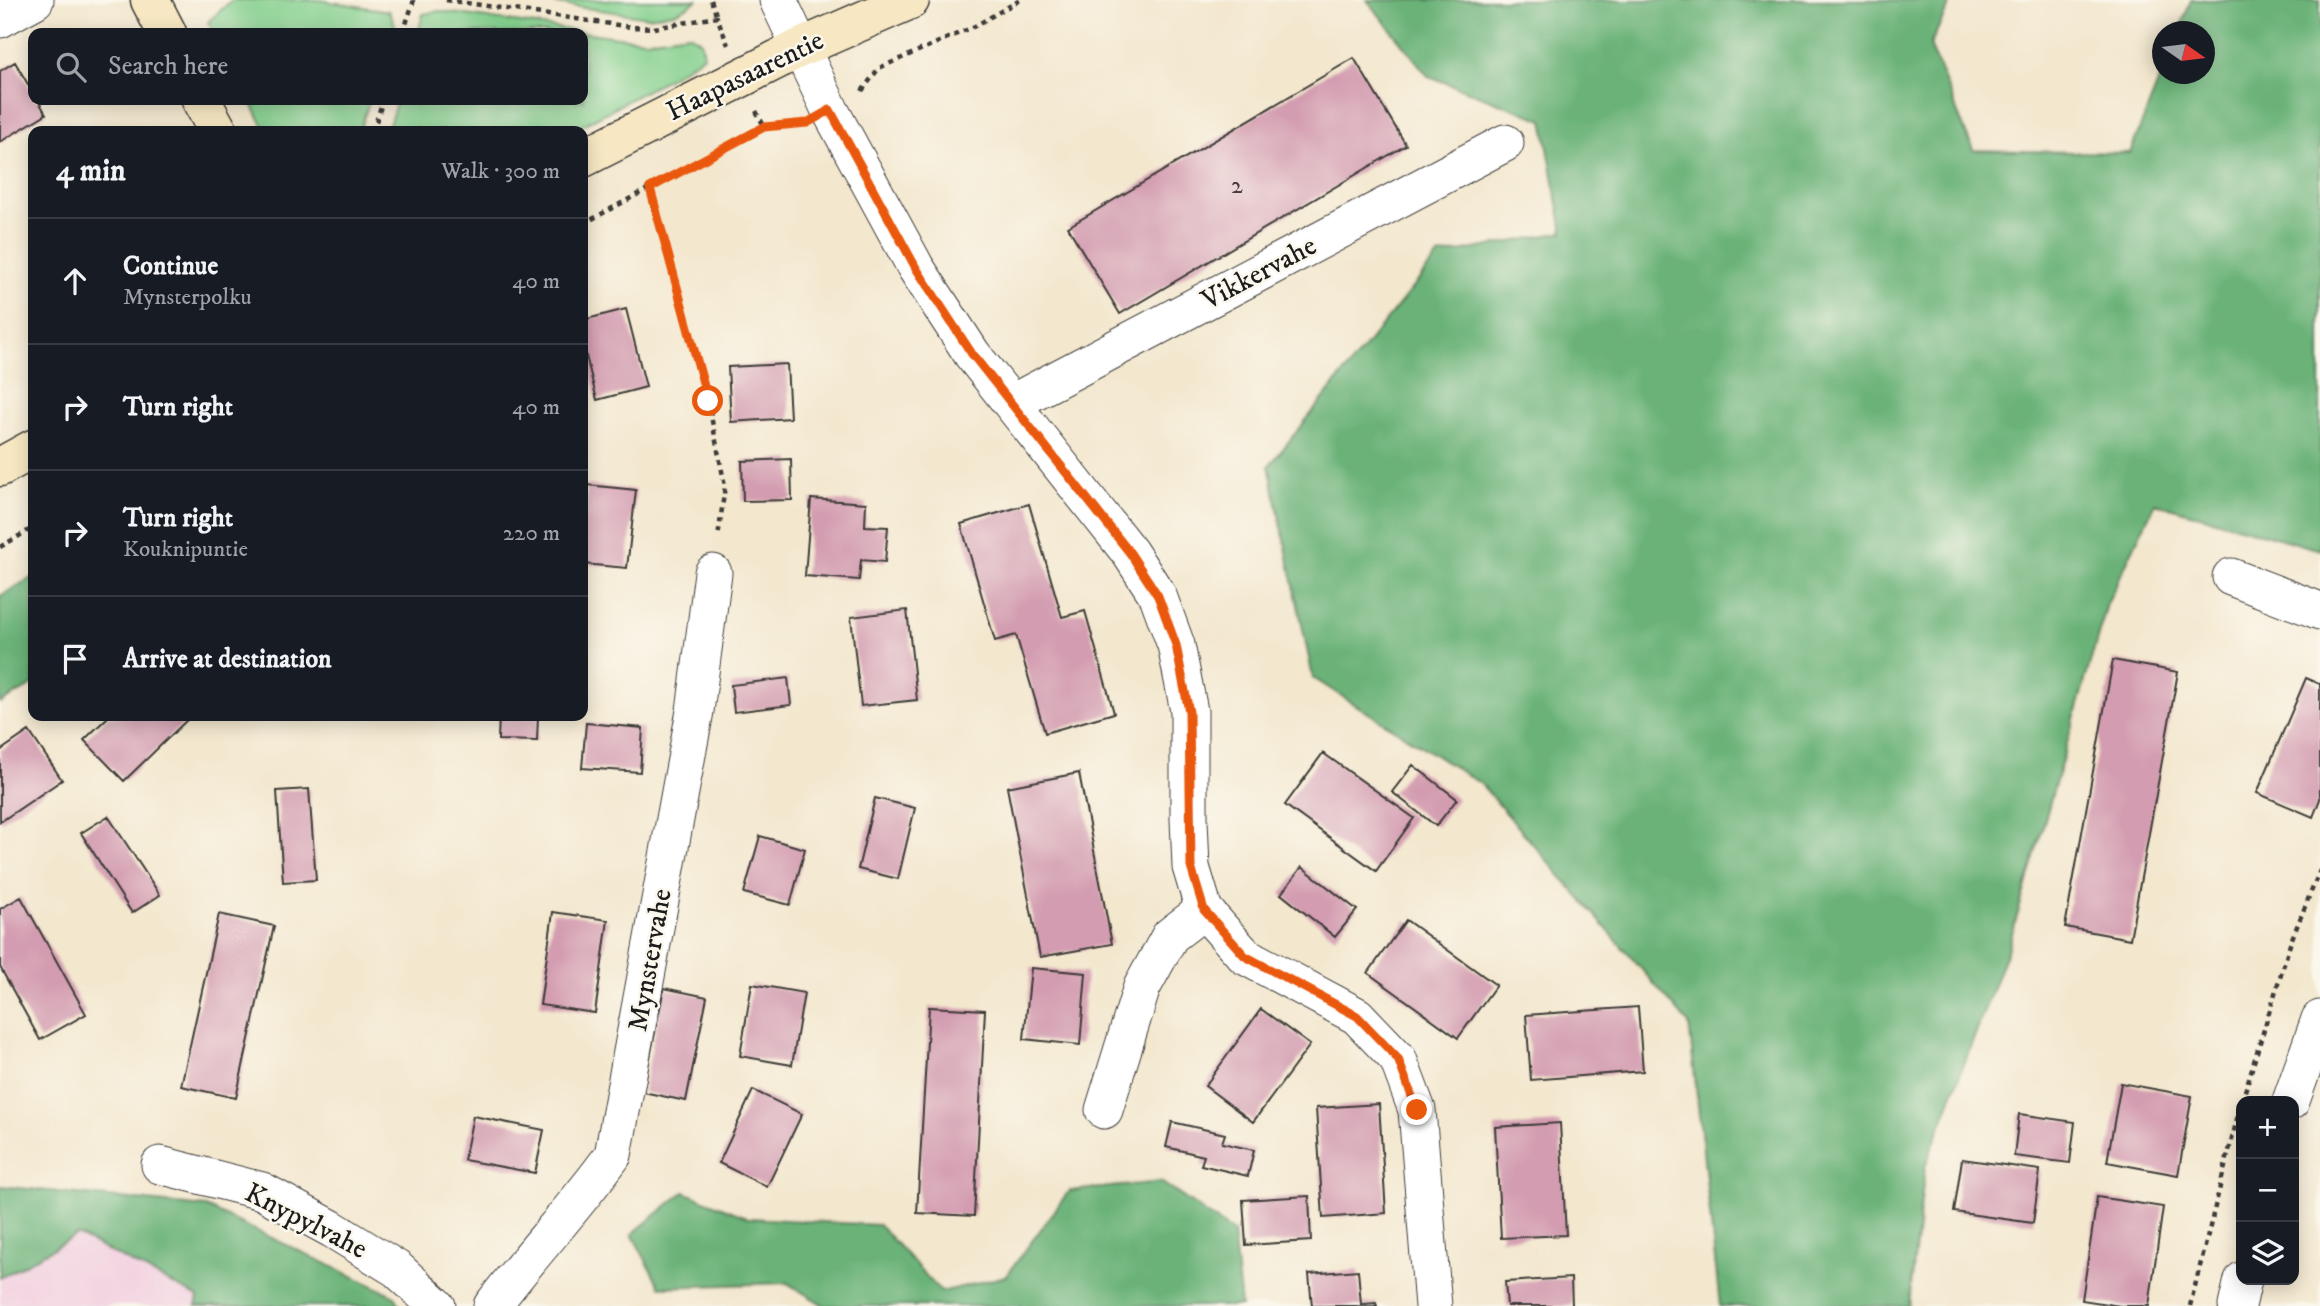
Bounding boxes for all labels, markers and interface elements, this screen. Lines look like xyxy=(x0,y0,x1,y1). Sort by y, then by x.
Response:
north arrow xyxy=(2152,21,2215,84)
street label: Haapasaarentie xyxy=(661,23,829,129)
search box xyxy=(28,28,588,105)
icon: search xyxy=(52,48,90,86)
text: Search here xyxy=(108,50,228,83)
text: 4 min xyxy=(56,153,126,190)
text: Walk · 300 m xyxy=(441,157,560,186)
house number: 2 xyxy=(1231,171,1243,201)
street label: Vikkervahe xyxy=(1195,228,1322,318)
text: Continue xyxy=(123,250,218,283)
icon: ahead xyxy=(56,262,94,300)
text: 40 m xyxy=(512,267,560,296)
text: Mynsterpolku xyxy=(123,283,252,312)
route start xyxy=(692,385,723,416)
icon: right xyxy=(56,388,94,426)
text: Turn right xyxy=(123,391,233,424)
text: 40 m xyxy=(512,393,560,422)
text: Turn right xyxy=(123,502,233,535)
icon: right xyxy=(56,514,94,552)
text: 220 m xyxy=(503,519,560,548)
text: Kouknipuntie xyxy=(123,535,248,564)
icon: arrive xyxy=(56,640,94,678)
text: Arrive at destination xyxy=(123,643,332,676)
street label: Mynstervahe xyxy=(620,886,680,1034)
route end xyxy=(1401,1094,1432,1125)
map controls xyxy=(2236,1096,2299,1285)
button: + xyxy=(2236,1096,2299,1159)
button: − xyxy=(2236,1159,2299,1222)
street label: Knypylvahe xyxy=(239,1175,373,1267)
button: layers xyxy=(2236,1222,2299,1285)

